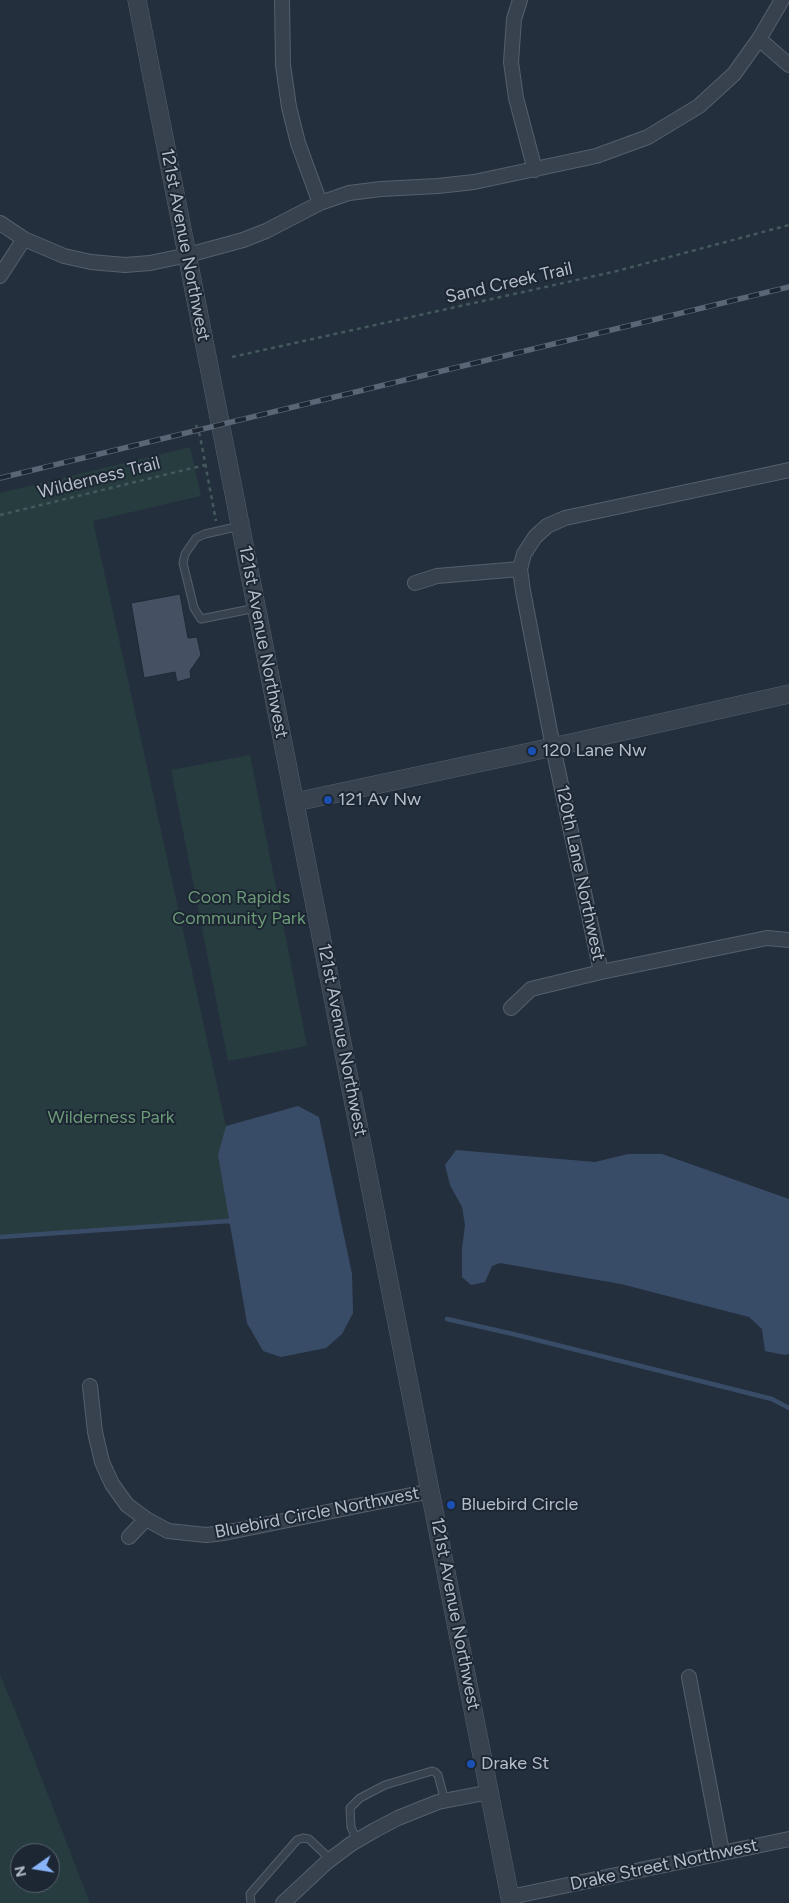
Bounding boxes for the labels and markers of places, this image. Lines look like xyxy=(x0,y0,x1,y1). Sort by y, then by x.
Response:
place label: 120 Lane Nw xyxy=(542,740,646,762)
marker: 120 Lane Nw xyxy=(526,745,538,757)
place label: 121 Av Nw xyxy=(338,789,421,811)
marker: 121 Av Nw xyxy=(322,794,334,806)
place label: Bluebird Circle xyxy=(461,1494,578,1516)
marker: Bluebird Circle xyxy=(445,1499,457,1511)
place label: Drake St xyxy=(481,1753,549,1775)
marker: Drake St xyxy=(465,1758,477,1770)

